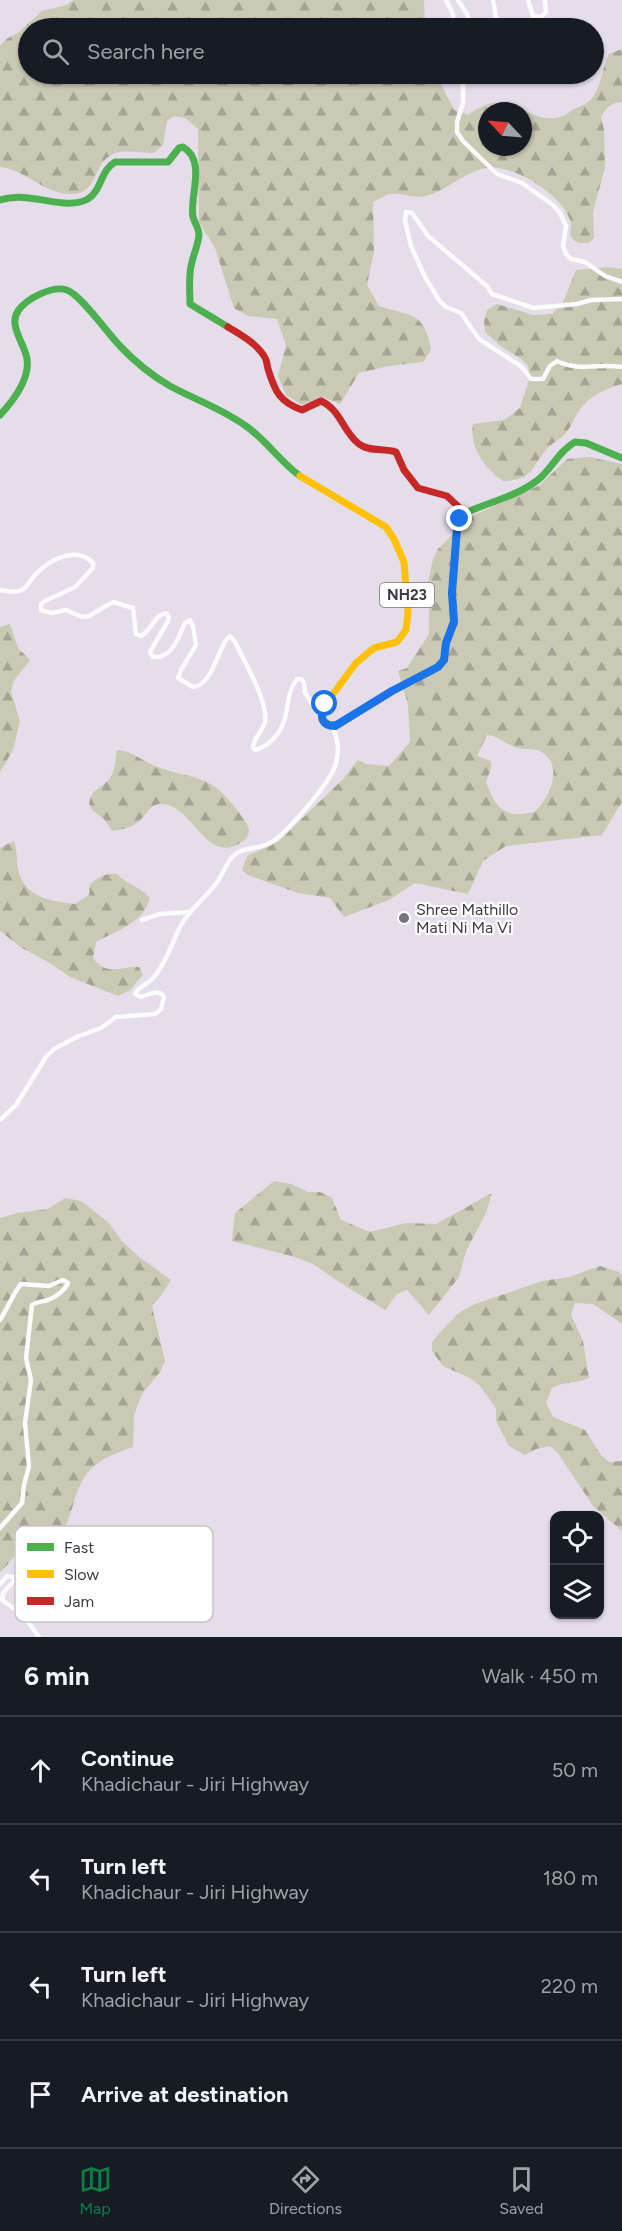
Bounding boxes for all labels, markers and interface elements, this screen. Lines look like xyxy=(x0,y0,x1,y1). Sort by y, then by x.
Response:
search box xyxy=(18,18,604,84)
icon: search xyxy=(39,35,72,68)
text: Search here xyxy=(87,38,205,65)
north arrow xyxy=(478,102,532,156)
route end xyxy=(446,505,472,531)
road number: NH23 xyxy=(380,583,434,607)
route start xyxy=(311,690,337,716)
place label: Shree Mathillo Mati Ni Ma Vi xyxy=(416,900,518,937)
marker: Shree Mathillo Mati Ni Ma Vi xyxy=(397,911,411,925)
map controls xyxy=(550,1511,604,1619)
button: locate xyxy=(550,1511,604,1565)
legend xyxy=(15,1526,213,1622)
text: Fast xyxy=(64,1538,94,1557)
text: Slow xyxy=(64,1565,99,1584)
button: layers xyxy=(550,1565,604,1619)
text: Jam xyxy=(64,1592,94,1611)
text: 6 min xyxy=(24,1660,90,1692)
text: Walk · 450 m xyxy=(482,1664,598,1688)
text: Continue xyxy=(81,1745,174,1772)
icon: ahead xyxy=(24,1754,57,1787)
text: 50 m xyxy=(552,1758,598,1782)
text: Khadichaur - Jiri Highway xyxy=(81,1772,309,1796)
text: Turn left xyxy=(81,1853,167,1880)
icon: left xyxy=(24,1862,57,1895)
text: 180 m xyxy=(543,1866,598,1890)
text: Khadichaur - Jiri Highway xyxy=(81,1880,309,1904)
text: Turn left xyxy=(81,1961,167,1988)
icon: left xyxy=(24,1970,57,2003)
text: 220 m xyxy=(541,1974,598,1998)
text: Khadichaur - Jiri Highway xyxy=(81,1988,309,2012)
icon: arrive xyxy=(24,2078,57,2111)
text: Arrive at destination xyxy=(81,2081,289,2108)
tab: Map xyxy=(79,2163,112,2218)
tab: Directions xyxy=(269,2163,342,2218)
tab: Saved xyxy=(499,2163,543,2218)

